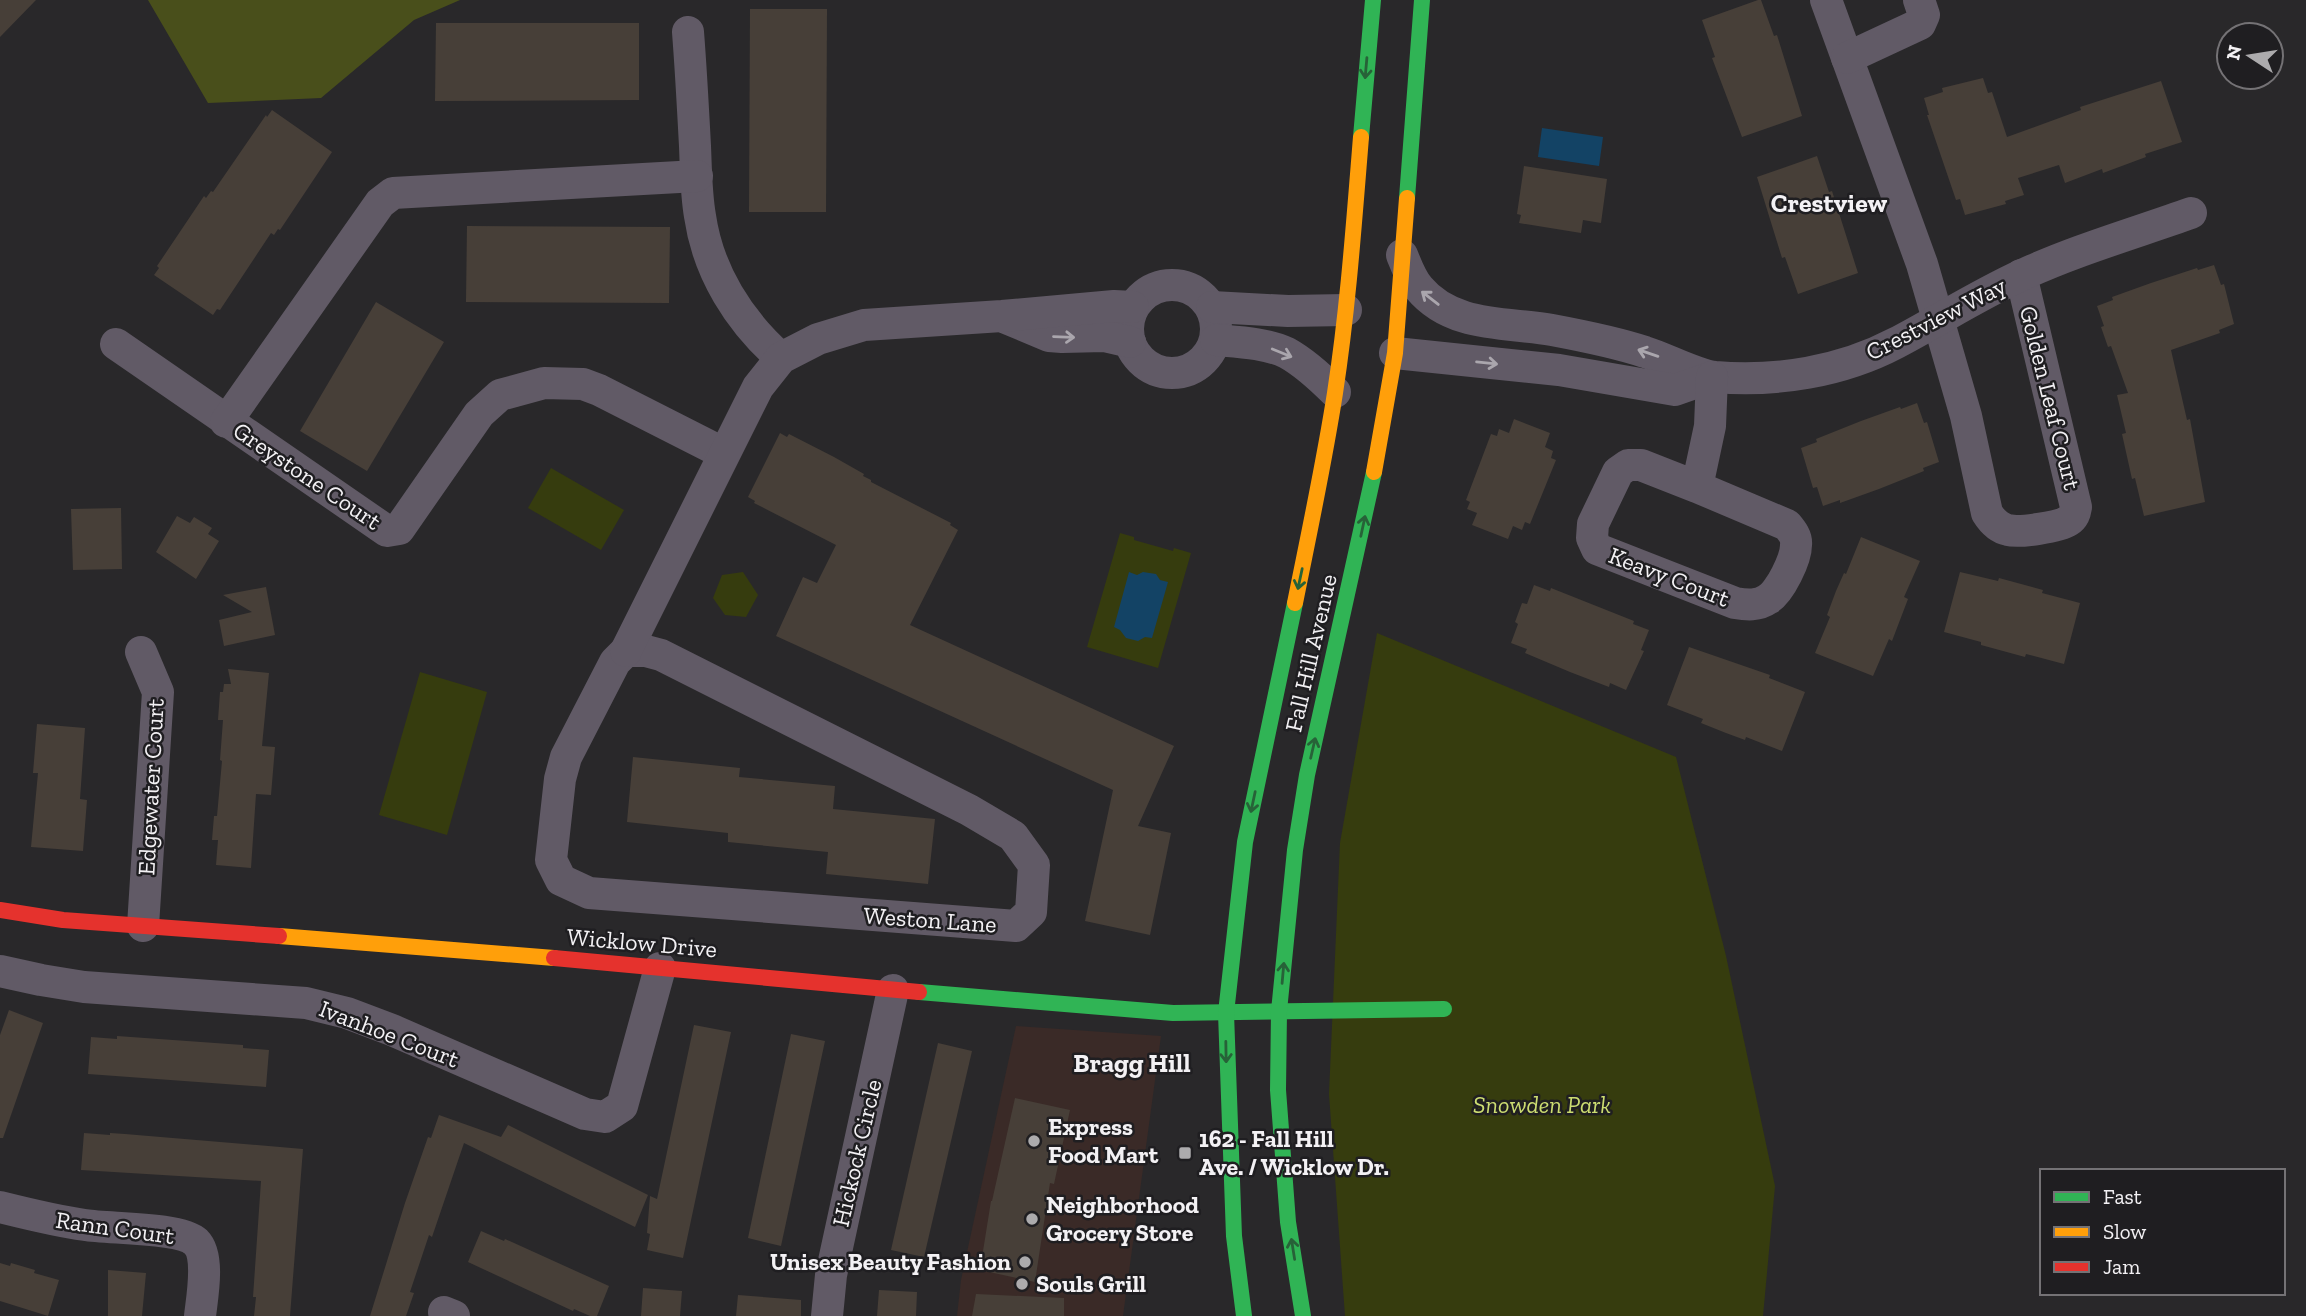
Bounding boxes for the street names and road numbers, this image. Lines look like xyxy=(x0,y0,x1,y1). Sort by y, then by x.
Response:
street label: Crestview Way xyxy=(1861,270,2011,366)
street label: Golden Leaf Court xyxy=(2014,303,2087,493)
street label: Greystone Court xyxy=(228,415,387,536)
street label: Keavy Court xyxy=(1605,540,1734,613)
street label: Fall Hill Avenue xyxy=(1278,571,1343,735)
street label: Edgewater Court xyxy=(131,698,170,876)
street label: Weston Lane xyxy=(863,900,998,939)
street label: Wicklow Drive xyxy=(566,921,718,964)
street label: Ivanhoe Court xyxy=(315,994,463,1073)
street label: Hickock Circle xyxy=(825,1076,888,1229)
street label: Rann Court xyxy=(54,1205,176,1250)

